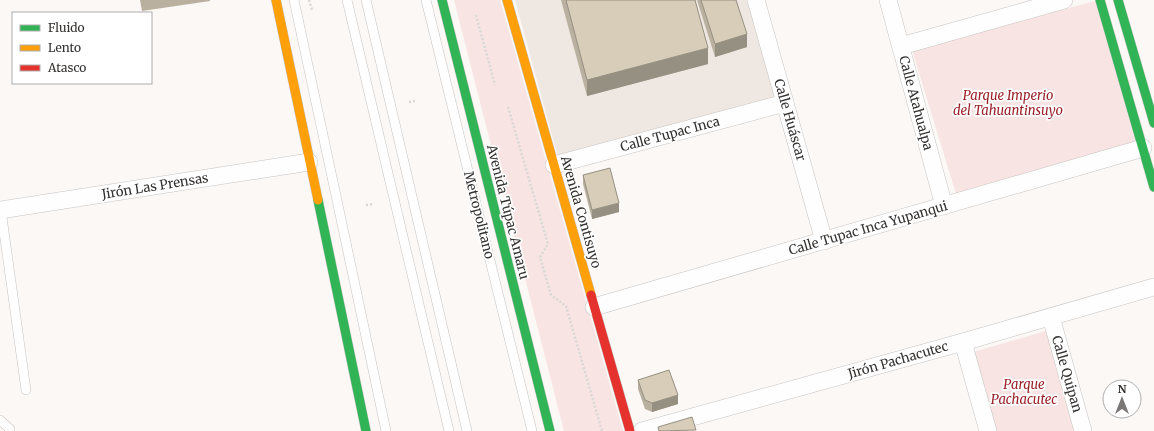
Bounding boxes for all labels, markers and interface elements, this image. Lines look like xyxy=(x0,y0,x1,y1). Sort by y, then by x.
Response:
legend xyxy=(12,12,152,84)
text: Fluido xyxy=(48,20,85,35)
text: Lento xyxy=(48,40,81,55)
street label: Calle Atahualpa xyxy=(895,54,937,152)
text: Atasco xyxy=(47,60,86,75)
street label: Calle Huáscar xyxy=(770,77,810,163)
park label: Parque Imperio del Tahuantinsuyo xyxy=(953,87,1063,119)
street label: Calle Tupac Inca xyxy=(618,113,722,155)
street label: Avenida Túpac Amaru xyxy=(483,142,533,281)
street label: Avenida Contisuyo xyxy=(557,153,605,271)
street label: Jirón Las Prensas xyxy=(99,169,210,203)
street label: Metropolitano xyxy=(460,169,498,261)
street label: Calle Tupac Inca Yupanqui xyxy=(787,197,949,259)
street label: Calle Quipan xyxy=(1048,334,1086,415)
street label: Jirón Pachacutec xyxy=(845,337,951,383)
park label: Parque Pachacutec xyxy=(991,376,1057,408)
north arrow xyxy=(1102,379,1142,419)
text: N xyxy=(1118,382,1127,396)

